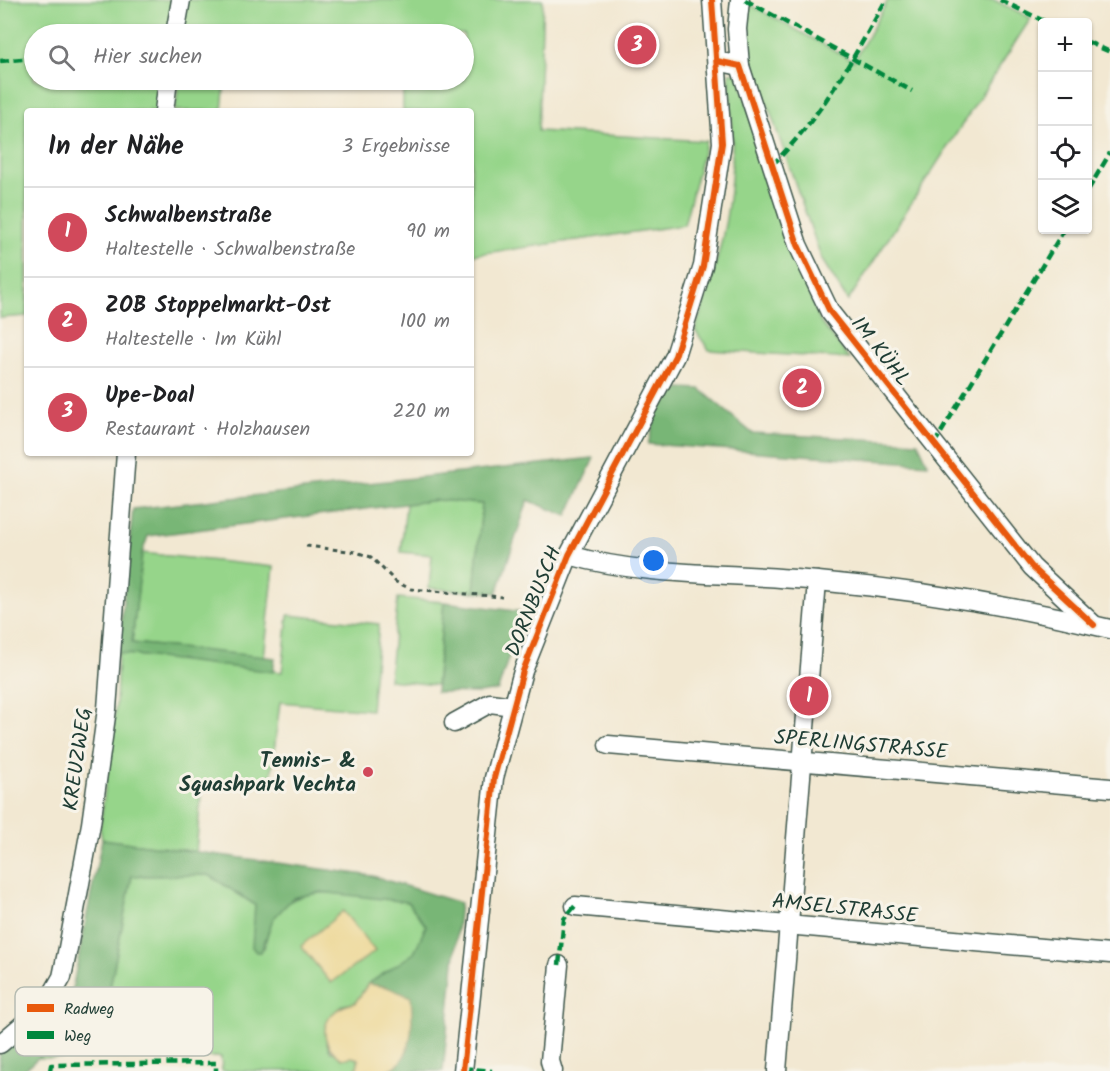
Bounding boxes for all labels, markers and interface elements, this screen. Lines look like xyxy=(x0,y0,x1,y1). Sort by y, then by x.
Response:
map controls xyxy=(1038,18,1092,234)
button: + xyxy=(1038,18,1092,72)
pin: 3 xyxy=(618,22,656,68)
search box xyxy=(24,24,474,90)
text: Hier suchen xyxy=(93,40,202,75)
icon: search xyxy=(45,41,78,74)
button: − xyxy=(1038,72,1092,126)
text: In der Nähe xyxy=(48,126,184,168)
button: locate xyxy=(1038,126,1092,180)
text: 3 Ergebnisse xyxy=(342,131,450,163)
button: layers xyxy=(1038,180,1092,234)
text: Schwalbenstraße xyxy=(105,199,272,234)
text: 1 xyxy=(64,216,71,248)
text: 90 m xyxy=(406,216,450,248)
text: Haltestelle · Schwalbenstraße xyxy=(105,234,355,266)
text: ZOB Stoppelmarkt-Ost xyxy=(105,289,331,324)
text: 2 xyxy=(62,306,73,338)
text: 100 m xyxy=(400,306,450,338)
street label: IM KÜHL xyxy=(842,309,918,394)
text: Haltestelle · Im Kühl xyxy=(105,324,281,356)
pin: 2 xyxy=(782,366,822,410)
text: Upe-Doal xyxy=(105,379,194,414)
text: 3 xyxy=(62,396,73,428)
text: 220 m xyxy=(393,396,450,428)
text: Restaurant · Holzhausen xyxy=(105,414,310,446)
street label: DORNBUSCH xyxy=(497,541,572,662)
your location xyxy=(639,546,668,575)
pin: 1 xyxy=(790,674,828,718)
street label: KREUZWEG xyxy=(55,705,102,813)
street label: SPERLINGSTRASSE xyxy=(773,721,950,770)
place label: Tennis- & Squashpark Vechta xyxy=(179,745,356,802)
marker: Tennis- & Squashpark Vechta xyxy=(361,765,375,779)
street label: AMSELSTRASSE xyxy=(770,885,920,934)
legend xyxy=(15,987,213,1056)
text: Radweg xyxy=(64,997,114,1022)
text: Weg xyxy=(64,1024,91,1049)

